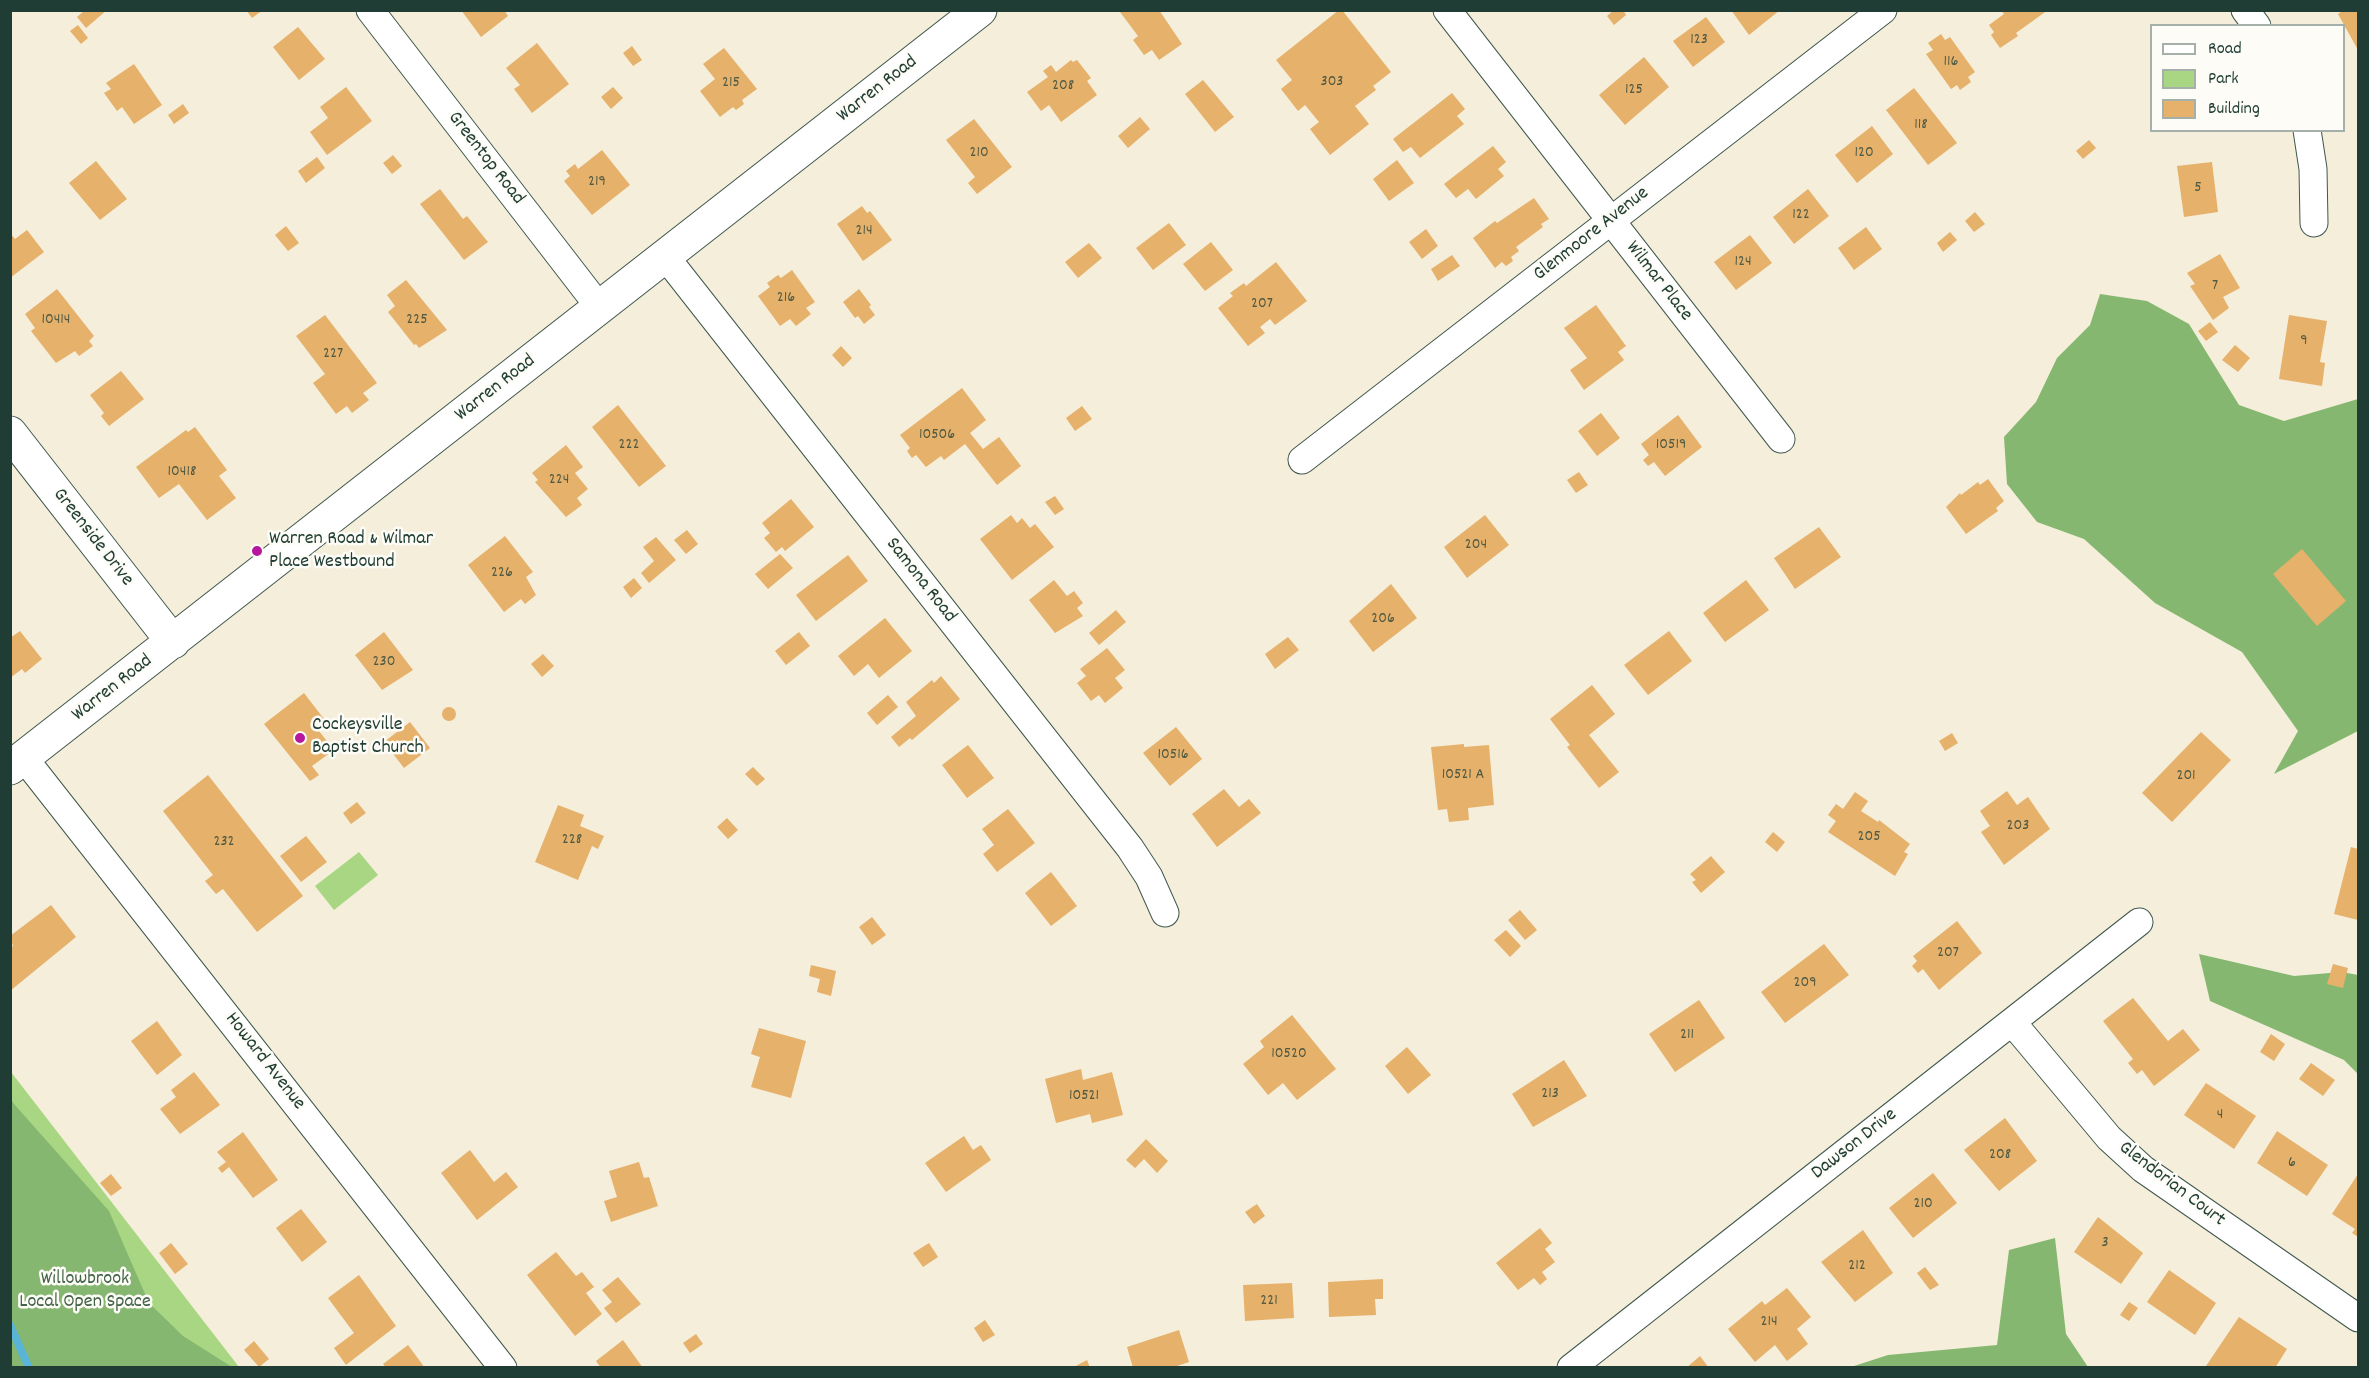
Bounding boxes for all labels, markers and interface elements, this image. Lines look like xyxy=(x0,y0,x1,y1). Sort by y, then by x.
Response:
legend xyxy=(2150,24,2345,132)
house number: 123 xyxy=(1690,31,1708,51)
text: Road xyxy=(2208,37,2242,62)
street label: Warren Road xyxy=(833,51,923,129)
house number: 116 xyxy=(1944,53,1958,73)
text: Park xyxy=(2208,67,2239,92)
house number: 303 xyxy=(1321,73,1343,93)
house number: 215 xyxy=(722,74,740,94)
house number: 208 xyxy=(1052,77,1074,97)
house number: 125 xyxy=(1625,81,1643,101)
text: Building xyxy=(2208,97,2260,122)
street label: Greentop Road xyxy=(441,108,529,210)
house number: 118 xyxy=(1914,116,1928,136)
house number: 210 xyxy=(969,144,989,164)
house number: 120 xyxy=(1854,144,1874,164)
house number: 219 xyxy=(588,173,606,193)
house number: 5 xyxy=(2194,179,2202,199)
street label: Glenmoore Avenue xyxy=(1529,182,1655,288)
house number: 122 xyxy=(1792,206,1810,226)
house number: 214 xyxy=(855,222,873,242)
street label: Wilmar Place xyxy=(1619,237,1697,327)
house number: 124 xyxy=(1734,253,1752,273)
house number: 7 xyxy=(2212,277,2218,297)
house number: 216 xyxy=(777,289,795,309)
house number: 207 xyxy=(1251,295,1273,315)
house number: 10414 xyxy=(41,311,71,331)
house number: 225 xyxy=(406,311,428,331)
house number: 9 xyxy=(2300,332,2308,352)
house number: 227 xyxy=(323,345,343,365)
street label: Warren Road xyxy=(451,350,541,428)
house number: 10506 xyxy=(919,426,955,446)
house number: 222 xyxy=(619,436,639,456)
house number: 10519 xyxy=(1656,436,1686,456)
house number: 10418 xyxy=(168,463,196,483)
house number: 224 xyxy=(549,471,569,491)
street label: Greenside Drive xyxy=(46,484,138,592)
place label: Warren Road & Wilmar Place Westbound xyxy=(269,528,433,575)
street label: Samona Road xyxy=(879,534,961,628)
house number: 204 xyxy=(1465,536,1487,556)
marker: Warren Road & Wilmar Place Westbound xyxy=(250,544,264,558)
house number: 226 xyxy=(491,564,513,584)
house number: 206 xyxy=(1371,610,1395,630)
street label: Warren Road xyxy=(68,650,158,728)
house number: 230 xyxy=(373,653,395,673)
place label: Cockeysville Baptist Church xyxy=(312,714,424,761)
marker: Cockeysville Baptist Church xyxy=(293,731,307,745)
house number: 10516 xyxy=(1158,746,1188,766)
house number: 10521 A xyxy=(1442,766,1484,786)
house number: 201 xyxy=(2176,767,2196,787)
house number: 203 xyxy=(2007,817,2029,837)
house number: 205 xyxy=(1857,828,1881,848)
house number: 228 xyxy=(562,831,582,851)
house number: 232 xyxy=(213,833,235,853)
house number: 207 xyxy=(1937,944,1959,964)
house number: 209 xyxy=(1793,974,1817,994)
street label: Howard Avenue xyxy=(218,1008,310,1116)
house number: 211 xyxy=(1680,1026,1694,1046)
house number: 10520 xyxy=(1271,1045,1307,1065)
house number: 213 xyxy=(1541,1085,1559,1105)
house number: 10521 xyxy=(1069,1087,1099,1107)
street label: Dawson Drive xyxy=(1807,1104,1903,1186)
house number: 4 xyxy=(2217,1106,2223,1126)
street label: Glendorian Court xyxy=(2113,1137,2229,1233)
house number: 208 xyxy=(1989,1146,2011,1166)
house number: 6 xyxy=(2288,1154,2296,1174)
house number: 210 xyxy=(1913,1195,1933,1215)
house number: 3 xyxy=(2101,1234,2109,1254)
house number: 212 xyxy=(1848,1257,1866,1277)
park label: Willowbrook Local Open Space xyxy=(19,1268,151,1315)
house number: 221 xyxy=(1260,1292,1278,1312)
house number: 214 xyxy=(1760,1313,1778,1333)

